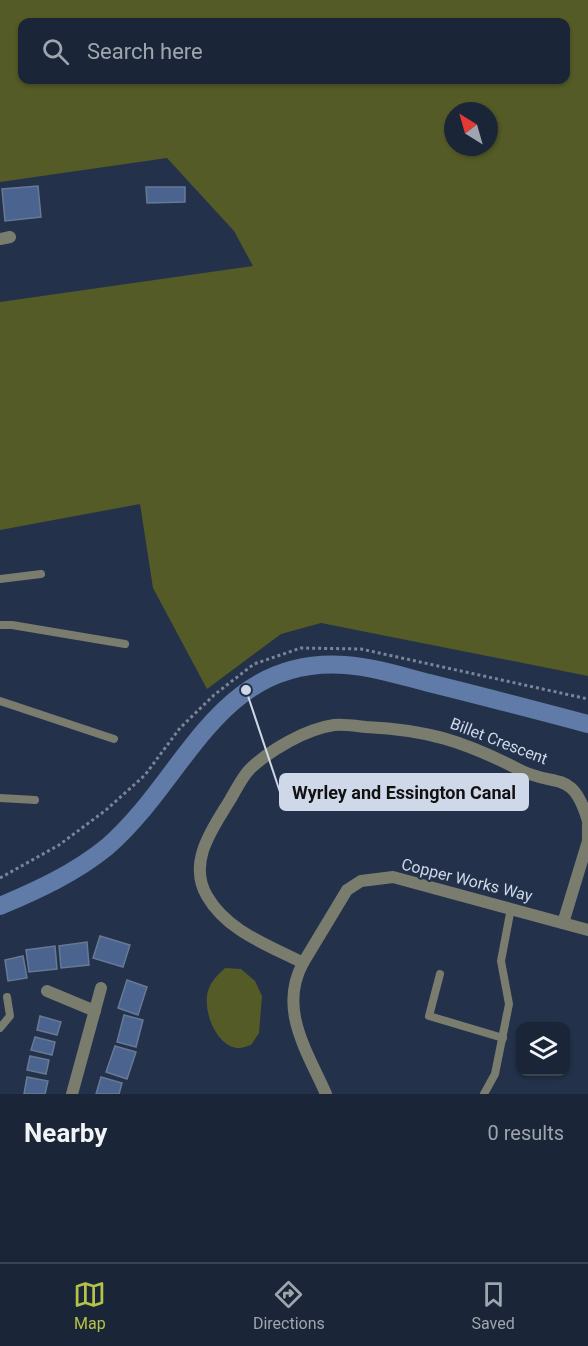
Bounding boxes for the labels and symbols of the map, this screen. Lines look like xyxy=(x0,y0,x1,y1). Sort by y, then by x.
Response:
north arrow xyxy=(444,102,498,156)
street label: Billet Crescent xyxy=(448,714,550,768)
callout: Wyrley and Essington Canal xyxy=(280,774,528,810)
text: Wyrley and Essington Canal xyxy=(292,782,516,803)
street label: Copper Works Way xyxy=(400,855,535,906)

